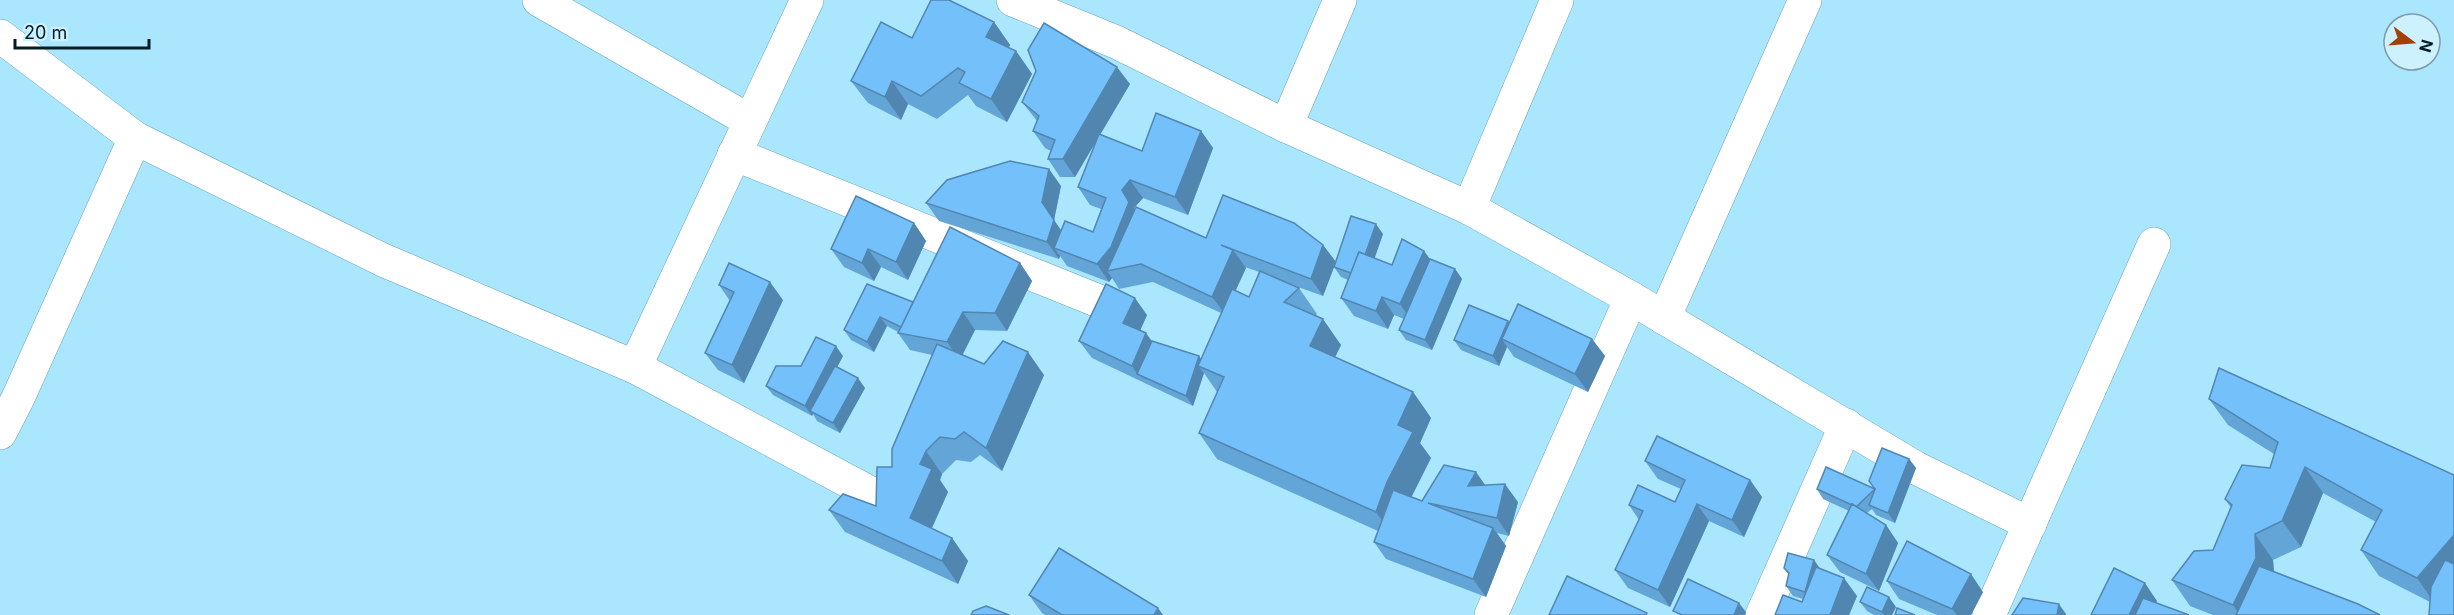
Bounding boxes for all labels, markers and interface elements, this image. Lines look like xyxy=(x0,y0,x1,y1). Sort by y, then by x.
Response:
scale bar xyxy=(15,12,148,50)
north arrow xyxy=(2382,12,2442,72)
text: 20 m xyxy=(24,22,67,43)
text: N xyxy=(2415,38,2438,55)

